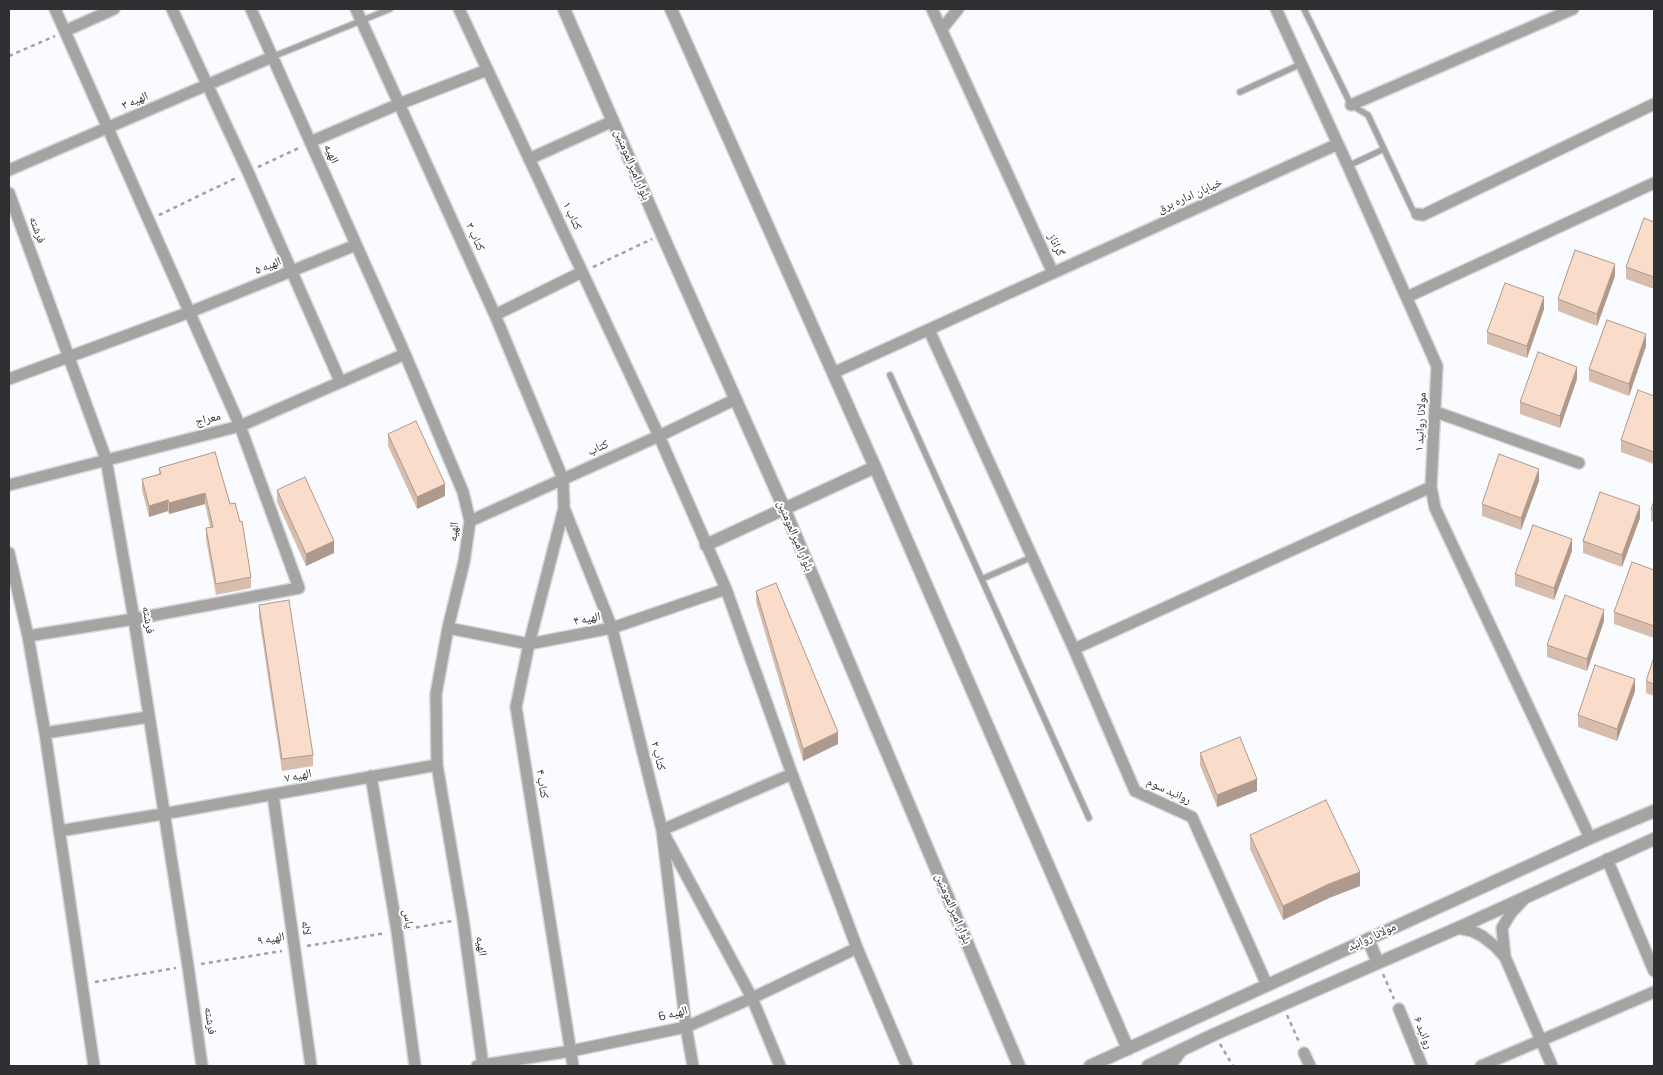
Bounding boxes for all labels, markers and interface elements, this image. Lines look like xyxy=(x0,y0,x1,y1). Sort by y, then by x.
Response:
street label: الهیه ۳ xyxy=(120,89,150,113)
street label: بلوار امیرالمومنین xyxy=(611,127,653,203)
street label: الهیه xyxy=(320,142,342,166)
street label: خیابان اداره برق xyxy=(1155,175,1225,217)
street label: کتاب ۱ xyxy=(559,200,585,232)
street label: فرشته xyxy=(26,215,48,245)
street label: کتاب ۳ xyxy=(462,221,488,253)
street label: گراناز xyxy=(1044,231,1068,259)
street label: الهیه ۵ xyxy=(253,254,283,278)
street label: مولانا روانبد ۱ xyxy=(1412,392,1430,452)
street label: معراج xyxy=(194,409,222,429)
street label: کتاب xyxy=(585,437,611,459)
street label: بلوار امیرالمومنین xyxy=(774,498,816,574)
street label: الهیه xyxy=(446,522,462,542)
street label: فرشته xyxy=(139,605,157,635)
street label: الهیه ۴ xyxy=(572,609,602,629)
street label: کتاب ۲ xyxy=(647,740,669,772)
street label: الهیه ۷ xyxy=(283,766,313,786)
street label: کتاب ۴ xyxy=(533,768,551,800)
street label: روانبد سوم xyxy=(1144,774,1194,808)
street label: بلوار امیرالمومنین xyxy=(932,871,974,947)
street label: یاس xyxy=(399,908,417,930)
street label: لاله xyxy=(298,920,314,936)
street label: مولانا روانبد xyxy=(1346,920,1398,954)
street label: الهیه ۹ xyxy=(256,930,286,948)
street label: الهیه xyxy=(472,935,490,957)
street label: الهیه 6 xyxy=(657,1003,689,1025)
street label: فرشته xyxy=(201,1006,219,1036)
street label: روانبد ۶ xyxy=(1410,1015,1436,1051)

